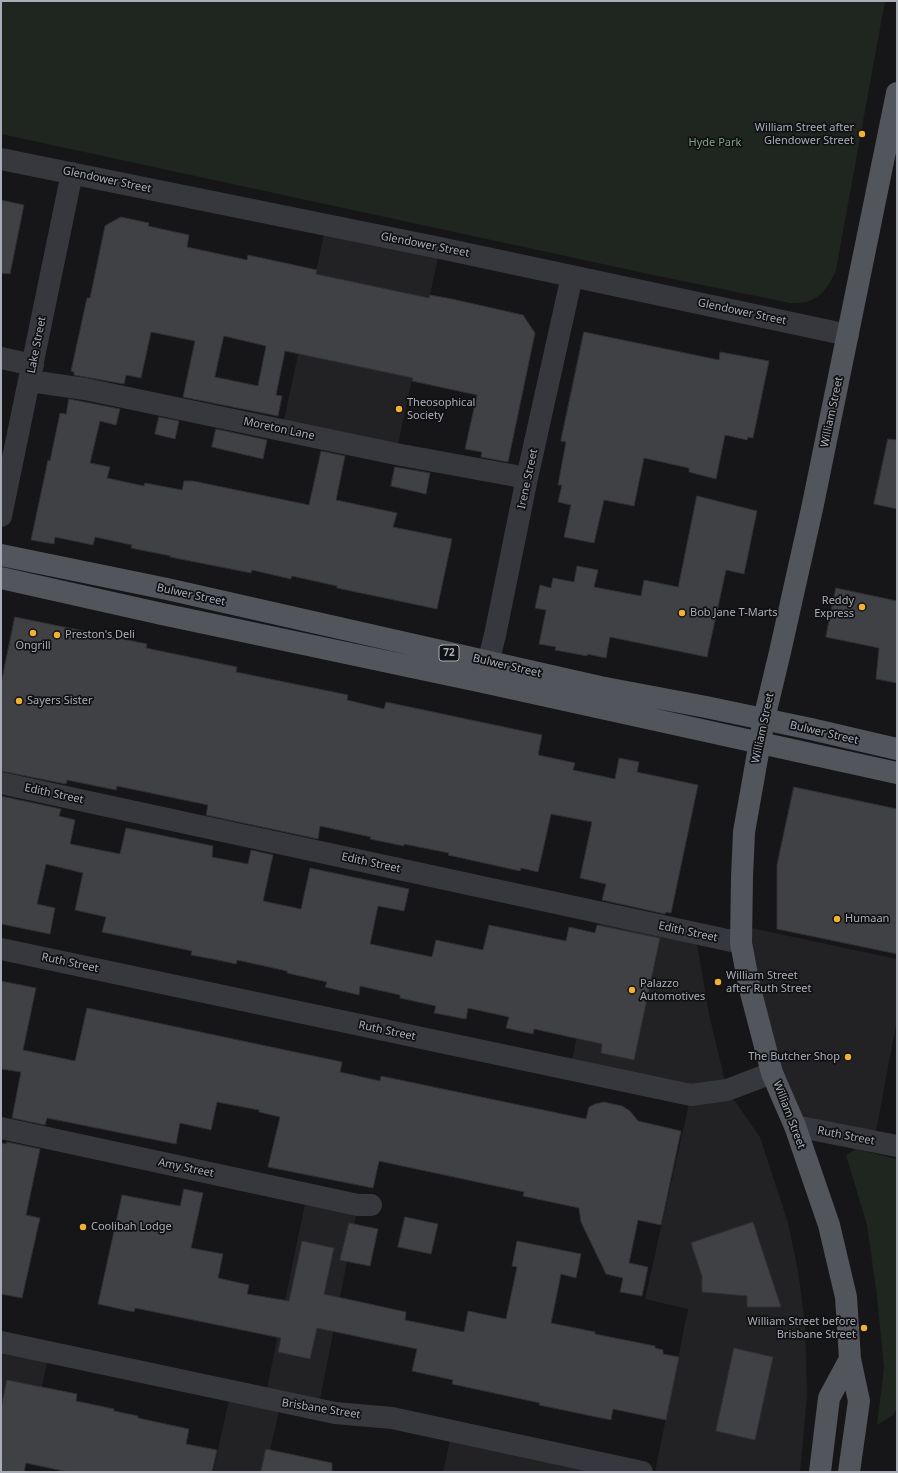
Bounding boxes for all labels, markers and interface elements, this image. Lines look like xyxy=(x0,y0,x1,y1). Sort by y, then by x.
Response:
place label: William Street after Glendower Street xyxy=(755,121,854,147)
marker: William Street after Glendower Street xyxy=(857,129,867,139)
park label: Hyde Park xyxy=(689,136,741,150)
street label: Glendower Street xyxy=(62,164,152,196)
street label: Glendower Street xyxy=(380,230,470,260)
street label: Glendower Street xyxy=(697,296,787,328)
street label: Lake Street xyxy=(25,315,49,375)
street label: William Street xyxy=(818,376,846,448)
place label: Theosophical Society xyxy=(407,396,475,422)
marker: Theosophical Society xyxy=(394,404,404,414)
street label: Moreton Lane xyxy=(242,415,316,443)
street label: Irene Street xyxy=(515,448,541,510)
street label: Bulwer Street xyxy=(156,581,226,609)
place label: Reddy Express xyxy=(814,594,854,620)
marker: Reddy Express xyxy=(857,602,867,612)
place label: Bob Jane T-Marts xyxy=(690,606,778,620)
marker: Bob Jane T-Marts xyxy=(677,608,687,618)
marker: Ongrill xyxy=(28,628,38,638)
place label: Preston's Deli xyxy=(65,628,135,642)
marker: Preston's Deli xyxy=(52,630,62,640)
place label: Ongrill xyxy=(15,639,51,653)
road number: 72 xyxy=(439,645,459,661)
street label: Bulwer Street xyxy=(472,652,542,680)
street label: William Street xyxy=(749,692,777,764)
place label: Sayers Sister xyxy=(27,694,93,708)
marker: Sayers Sister xyxy=(14,696,24,706)
street label: Bulwer Street xyxy=(789,719,859,747)
street label: Edith Street xyxy=(23,781,85,807)
street label: Edith Street xyxy=(340,850,402,876)
place label: Humaan xyxy=(845,912,889,926)
marker: Humaan xyxy=(832,914,842,924)
street label: Edith Street xyxy=(657,919,719,945)
street label: Ruth Street xyxy=(40,951,100,975)
place label: William Street after Ruth Street xyxy=(726,969,812,995)
place label: Palazzo Automotives xyxy=(640,977,705,1003)
marker: William Street after Ruth Street xyxy=(713,977,723,987)
marker: Palazzo Automotives xyxy=(627,985,637,995)
street label: Ruth Street xyxy=(357,1019,417,1043)
place label: The Butcher Shop xyxy=(748,1050,840,1064)
marker: The Butcher Shop xyxy=(843,1052,853,1062)
street label: William Street xyxy=(770,1079,808,1151)
street label: Ruth Street xyxy=(816,1124,876,1148)
street label: Amy Street xyxy=(157,1156,215,1180)
place label: Coolibah Lodge xyxy=(91,1220,172,1234)
marker: Coolibah Lodge xyxy=(78,1222,88,1232)
place label: William Street before Brisbane Street xyxy=(748,1315,856,1341)
marker: William Street before Brisbane Street xyxy=(859,1323,869,1333)
street label: Brisbane Street xyxy=(281,1396,361,1422)

